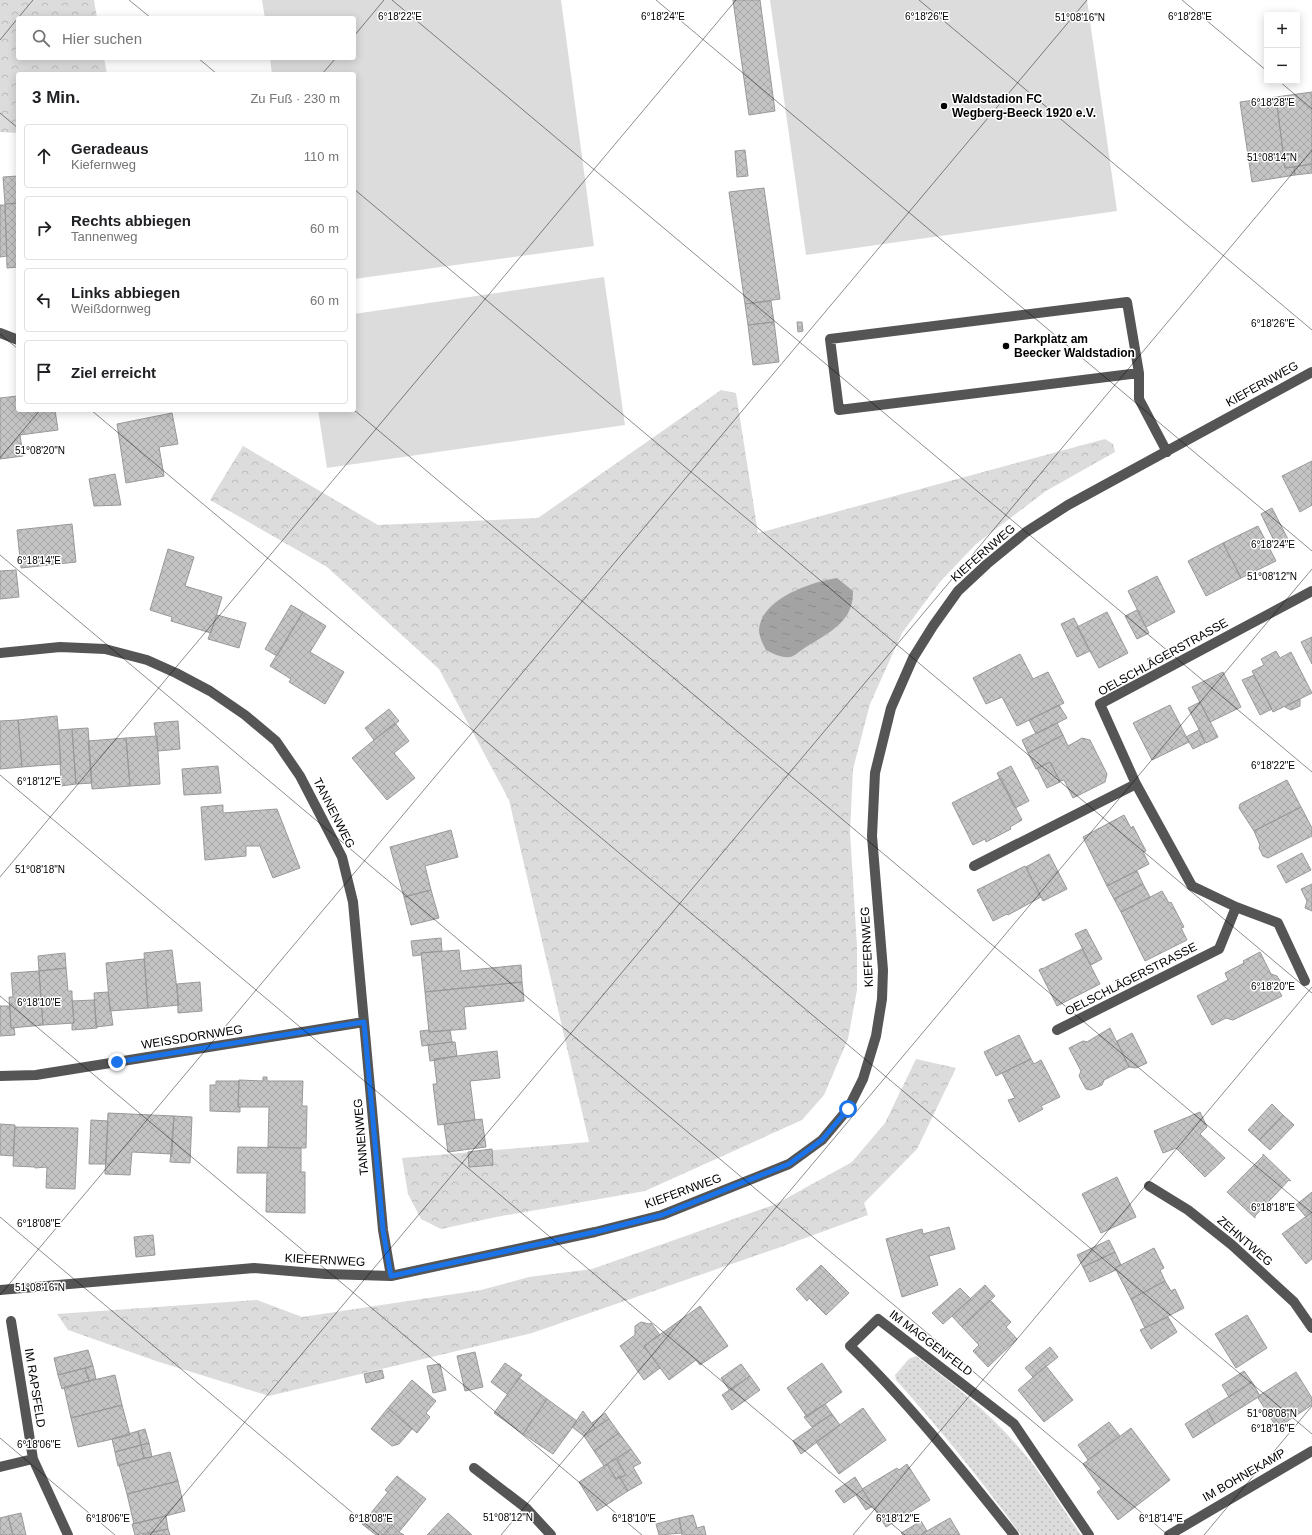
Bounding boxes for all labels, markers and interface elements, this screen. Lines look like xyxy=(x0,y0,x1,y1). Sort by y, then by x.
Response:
text: 6°18'22"E xyxy=(378,11,422,22)
text: 6°18'24"E xyxy=(641,11,685,22)
text: 6°18'26"E xyxy=(905,11,949,22)
text: 6°18'28"E xyxy=(1168,11,1212,22)
text: 51°08'16"N xyxy=(1055,12,1105,23)
map controls xyxy=(1264,12,1300,84)
button: + xyxy=(1264,12,1300,48)
search box xyxy=(16,16,356,60)
icon: search xyxy=(30,27,52,49)
text: Hier suchen xyxy=(62,30,142,47)
button: − xyxy=(1264,48,1300,84)
text: 3 Min. xyxy=(32,88,80,107)
text: Zu Fuß · 230 m xyxy=(250,91,340,106)
place label: Waldstadion FC Wegberg-Beeck 1920 e.V. xyxy=(952,92,1096,120)
text: 6°18'28"E xyxy=(1251,97,1295,108)
marker: Waldstadion FC Wegberg-Beeck 1920 e.V. xyxy=(939,101,949,111)
text: Geradeaus xyxy=(71,140,149,157)
icon: ahead xyxy=(33,145,55,167)
text: 110 m xyxy=(304,149,339,164)
text: 51°08'14"N xyxy=(1247,152,1297,163)
text: Kiefernweg xyxy=(71,157,136,172)
text: Rechts abbiegen xyxy=(71,212,191,229)
icon: right xyxy=(33,217,55,239)
text: 60 m xyxy=(310,221,339,236)
text: Tannenweg xyxy=(71,229,138,244)
text: Links abbiegen xyxy=(71,284,180,301)
icon: left xyxy=(33,289,55,311)
text: 60 m xyxy=(310,293,339,308)
text: Weißdornweg xyxy=(71,301,151,316)
text: 6°18'26"E xyxy=(1251,318,1295,329)
place label: Parkplatz am Beecker Waldstadion xyxy=(1014,332,1135,360)
marker: Parkplatz am Beecker Waldstadion xyxy=(1001,341,1011,351)
street label: KIEFERNWEG xyxy=(1223,358,1301,410)
icon: arrive xyxy=(33,361,55,383)
text: Ziel erreicht xyxy=(71,364,156,381)
text: 51°08'20"N xyxy=(15,445,65,456)
street label: KIEFERNWEG xyxy=(948,521,1018,585)
text: 6°18'24"E xyxy=(1251,539,1295,550)
text: 6°18'14"E xyxy=(17,555,61,566)
text: 51°08'12"N xyxy=(1247,571,1297,582)
street label: OELSCHLÄGERSTRASSE xyxy=(1096,615,1230,699)
text: 6°18'22"E xyxy=(1251,760,1295,771)
street label: TANNENWEG xyxy=(310,775,358,851)
text: 6°18'12"E xyxy=(17,776,61,787)
text: 51°08'18"N xyxy=(15,864,65,875)
street label: KIEFERNWEG xyxy=(858,906,876,988)
street label: OELSCHLÄGERSTRASSE xyxy=(1063,940,1199,1018)
text: 6°18'20"E xyxy=(1251,981,1295,992)
text: 6°18'10"E xyxy=(17,997,61,1008)
street label: WEISSDORNWEG xyxy=(140,1022,244,1052)
route end xyxy=(108,1053,126,1071)
street label: TANNENWEG xyxy=(351,1098,371,1176)
route start xyxy=(839,1100,857,1118)
street label: KIEFERNWEG xyxy=(643,1171,723,1211)
text: 6°18'18"E xyxy=(1251,1202,1295,1213)
street label: ZEHNTWEG xyxy=(1214,1213,1276,1269)
text: 6°18'08"E xyxy=(17,1218,61,1229)
street label: KIEFERNWEG xyxy=(284,1251,366,1269)
text: 51°08'16"N xyxy=(15,1282,65,1293)
street label: IM MAGGENFELD xyxy=(887,1307,976,1379)
street label: IM RAPSFELD xyxy=(22,1347,48,1429)
text: 51°08'08"N xyxy=(1247,1408,1297,1419)
text: 6°18'16"E xyxy=(1251,1423,1295,1434)
text: 6°18'06"E xyxy=(17,1439,61,1450)
street label: IM BOHNEKAMP xyxy=(1200,1446,1288,1504)
text: 51°08'12"N xyxy=(483,1512,533,1523)
text: 6°18'06"E xyxy=(86,1513,130,1524)
text: 6°18'08"E xyxy=(349,1513,393,1524)
text: 6°18'10"E xyxy=(612,1513,656,1524)
text: 6°18'12"E xyxy=(876,1513,920,1524)
text: 6°18'14"E xyxy=(1139,1513,1183,1524)

